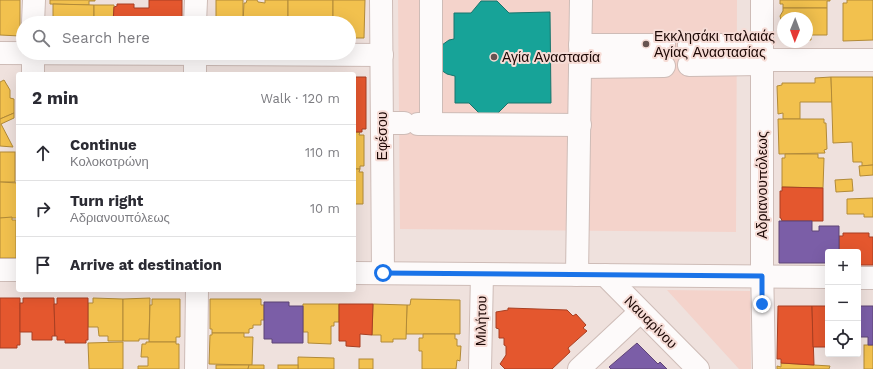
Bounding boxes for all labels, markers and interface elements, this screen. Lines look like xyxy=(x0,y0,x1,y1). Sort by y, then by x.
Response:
north arrow xyxy=(777,12,813,48)
search box xyxy=(16,16,356,60)
icon: search xyxy=(30,27,52,49)
place label: Εκκλησάκι παλαιάς Αγίας Αναστασίας xyxy=(654,28,775,60)
text: Search here xyxy=(62,29,150,47)
marker: Εκκλησάκι παλαιάς Αγίας Αναστασίας xyxy=(641,39,651,49)
place label: Αγία Αναστασία xyxy=(502,49,600,65)
marker: Αγία Αναστασία xyxy=(489,52,499,62)
text: 2 min xyxy=(32,88,78,108)
text: Walk · 120 m xyxy=(261,91,340,106)
street label: Εφέσου xyxy=(374,112,390,160)
street label: Αδριανουπόλεως xyxy=(754,131,770,239)
text: Continue xyxy=(70,136,137,154)
icon: ahead xyxy=(32,142,54,164)
text: 110 m xyxy=(305,145,340,160)
text: Κολοκοτρώνη xyxy=(70,154,149,169)
text: Turn right xyxy=(70,192,143,210)
icon: right xyxy=(32,198,54,220)
text: 10 m xyxy=(310,201,340,216)
text: Αδριανουπόλεως xyxy=(70,210,170,225)
map controls xyxy=(825,249,861,357)
button: + xyxy=(825,249,861,285)
icon: arrive xyxy=(32,254,54,276)
text: Arrive at destination xyxy=(70,256,222,274)
route start xyxy=(374,264,392,282)
button: − xyxy=(825,285,861,321)
street label: Ναυαρίνου xyxy=(621,292,681,352)
route end xyxy=(753,295,771,313)
street label: Μιλήτου xyxy=(473,296,489,346)
button: locate xyxy=(825,321,861,357)

